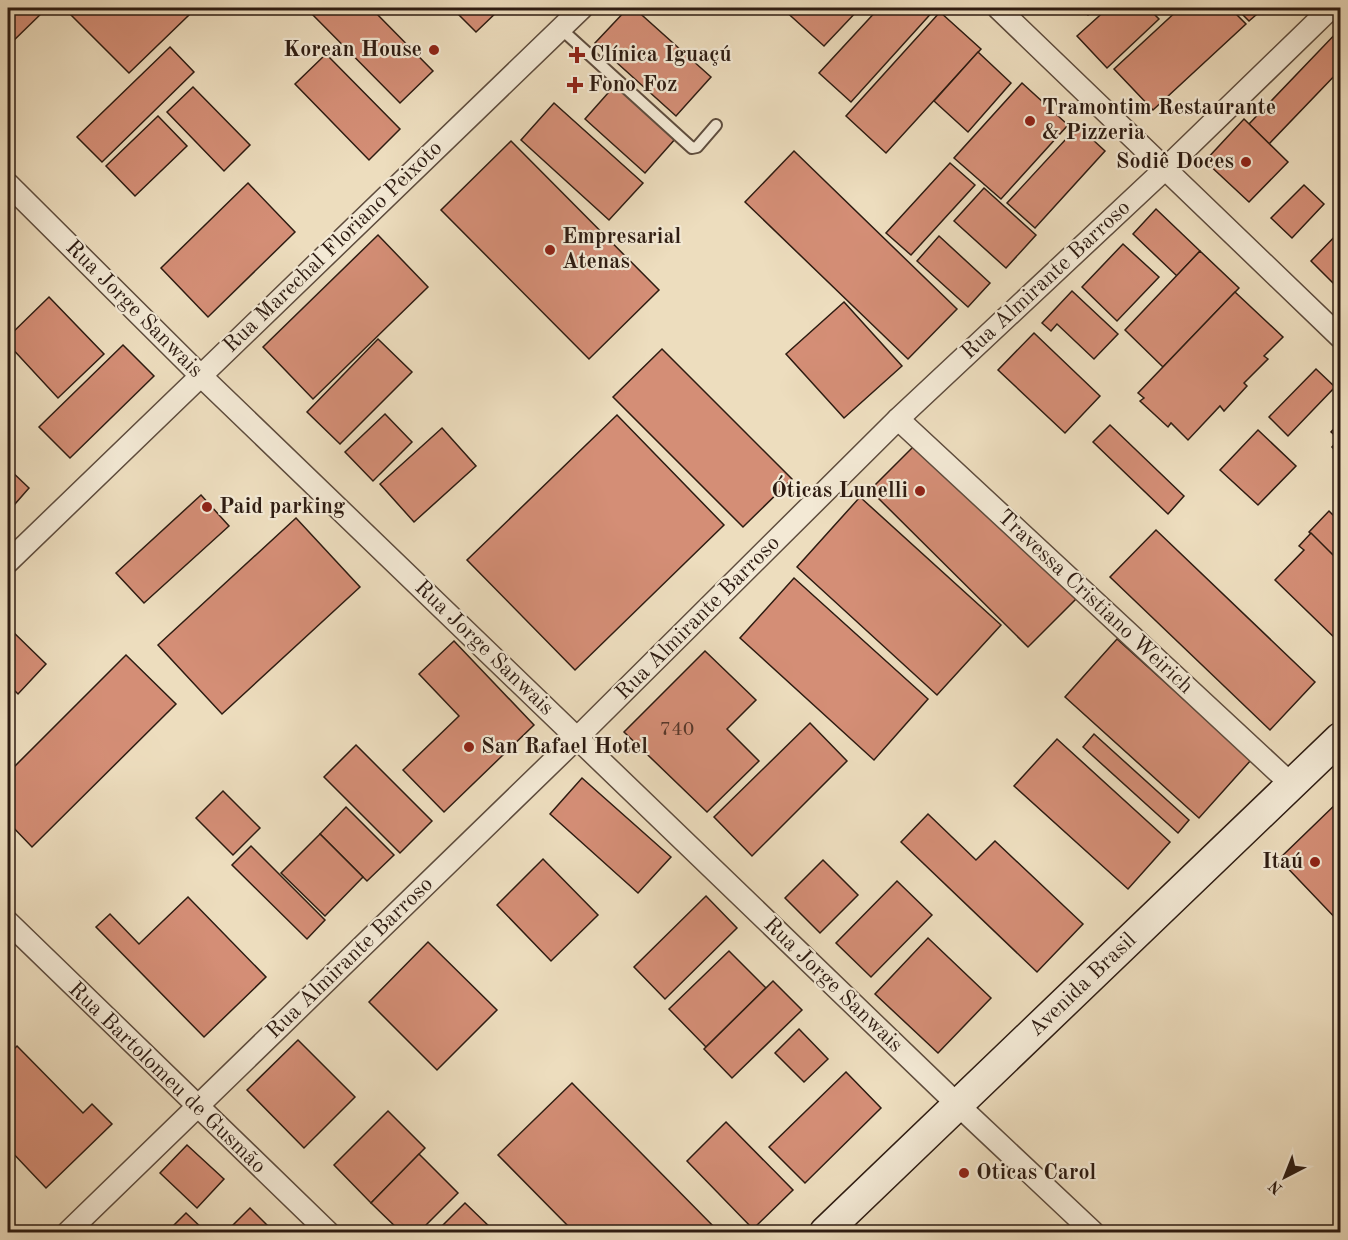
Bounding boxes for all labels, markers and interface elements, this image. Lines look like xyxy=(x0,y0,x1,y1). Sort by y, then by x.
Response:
place label: Korean House xyxy=(283,39,422,61)
marker: Korean House xyxy=(427,43,441,57)
place label: Clínica Iguaçú xyxy=(590,44,732,66)
marker: Clínica Iguaçú xyxy=(568,46,586,64)
place label: Fono Foz xyxy=(588,74,677,96)
marker: Fono Foz xyxy=(566,76,584,94)
place label: Tramontim Restaurante & Pizzeria xyxy=(1042,97,1276,144)
marker: Tramontim Restaurante & Pizzeria xyxy=(1023,114,1037,128)
street label: Rua Marechal Floriano Peixoto xyxy=(219,137,447,357)
place label: Sodiê Doces xyxy=(1116,151,1234,173)
marker: Sodiê Doces xyxy=(1239,155,1253,169)
street label: Rua Almirante Barroso xyxy=(957,196,1135,364)
place label: Empresarial Atenas xyxy=(562,226,682,273)
street label: Rua Jorge Sanwais xyxy=(61,236,207,382)
marker: Empresarial Atenas xyxy=(543,243,557,257)
place label: Óticas Lunelli xyxy=(771,475,908,502)
marker: Óticas Lunelli xyxy=(913,484,927,498)
place label: Paid parking xyxy=(219,496,345,518)
marker: Paid parking xyxy=(200,500,214,514)
street label: Travessa Cristiano Weirich xyxy=(993,506,1197,698)
street label: Rua Almirante Barroso xyxy=(612,532,784,704)
street label: Rua Jorge Sanwais xyxy=(410,576,558,720)
house number: 740 xyxy=(660,720,694,740)
place label: San Rafael Hotel xyxy=(481,736,648,758)
marker: San Rafael Hotel xyxy=(462,740,476,754)
place label: Itaú xyxy=(1262,851,1303,873)
marker: Itaú xyxy=(1308,855,1322,869)
street label: Rua Almirante Barroso xyxy=(263,873,437,1043)
street label: Rua Jorge Sanwais xyxy=(759,913,907,1057)
street label: Avenida Brasil xyxy=(1025,929,1140,1041)
street label: Rua Bartolomeu de Gusmão xyxy=(64,978,270,1178)
north arrow xyxy=(1255,1147,1315,1207)
place label: Oticas Carol xyxy=(976,1162,1097,1184)
marker: Oticas Carol xyxy=(957,1166,971,1180)
text: N xyxy=(1266,1176,1286,1197)

